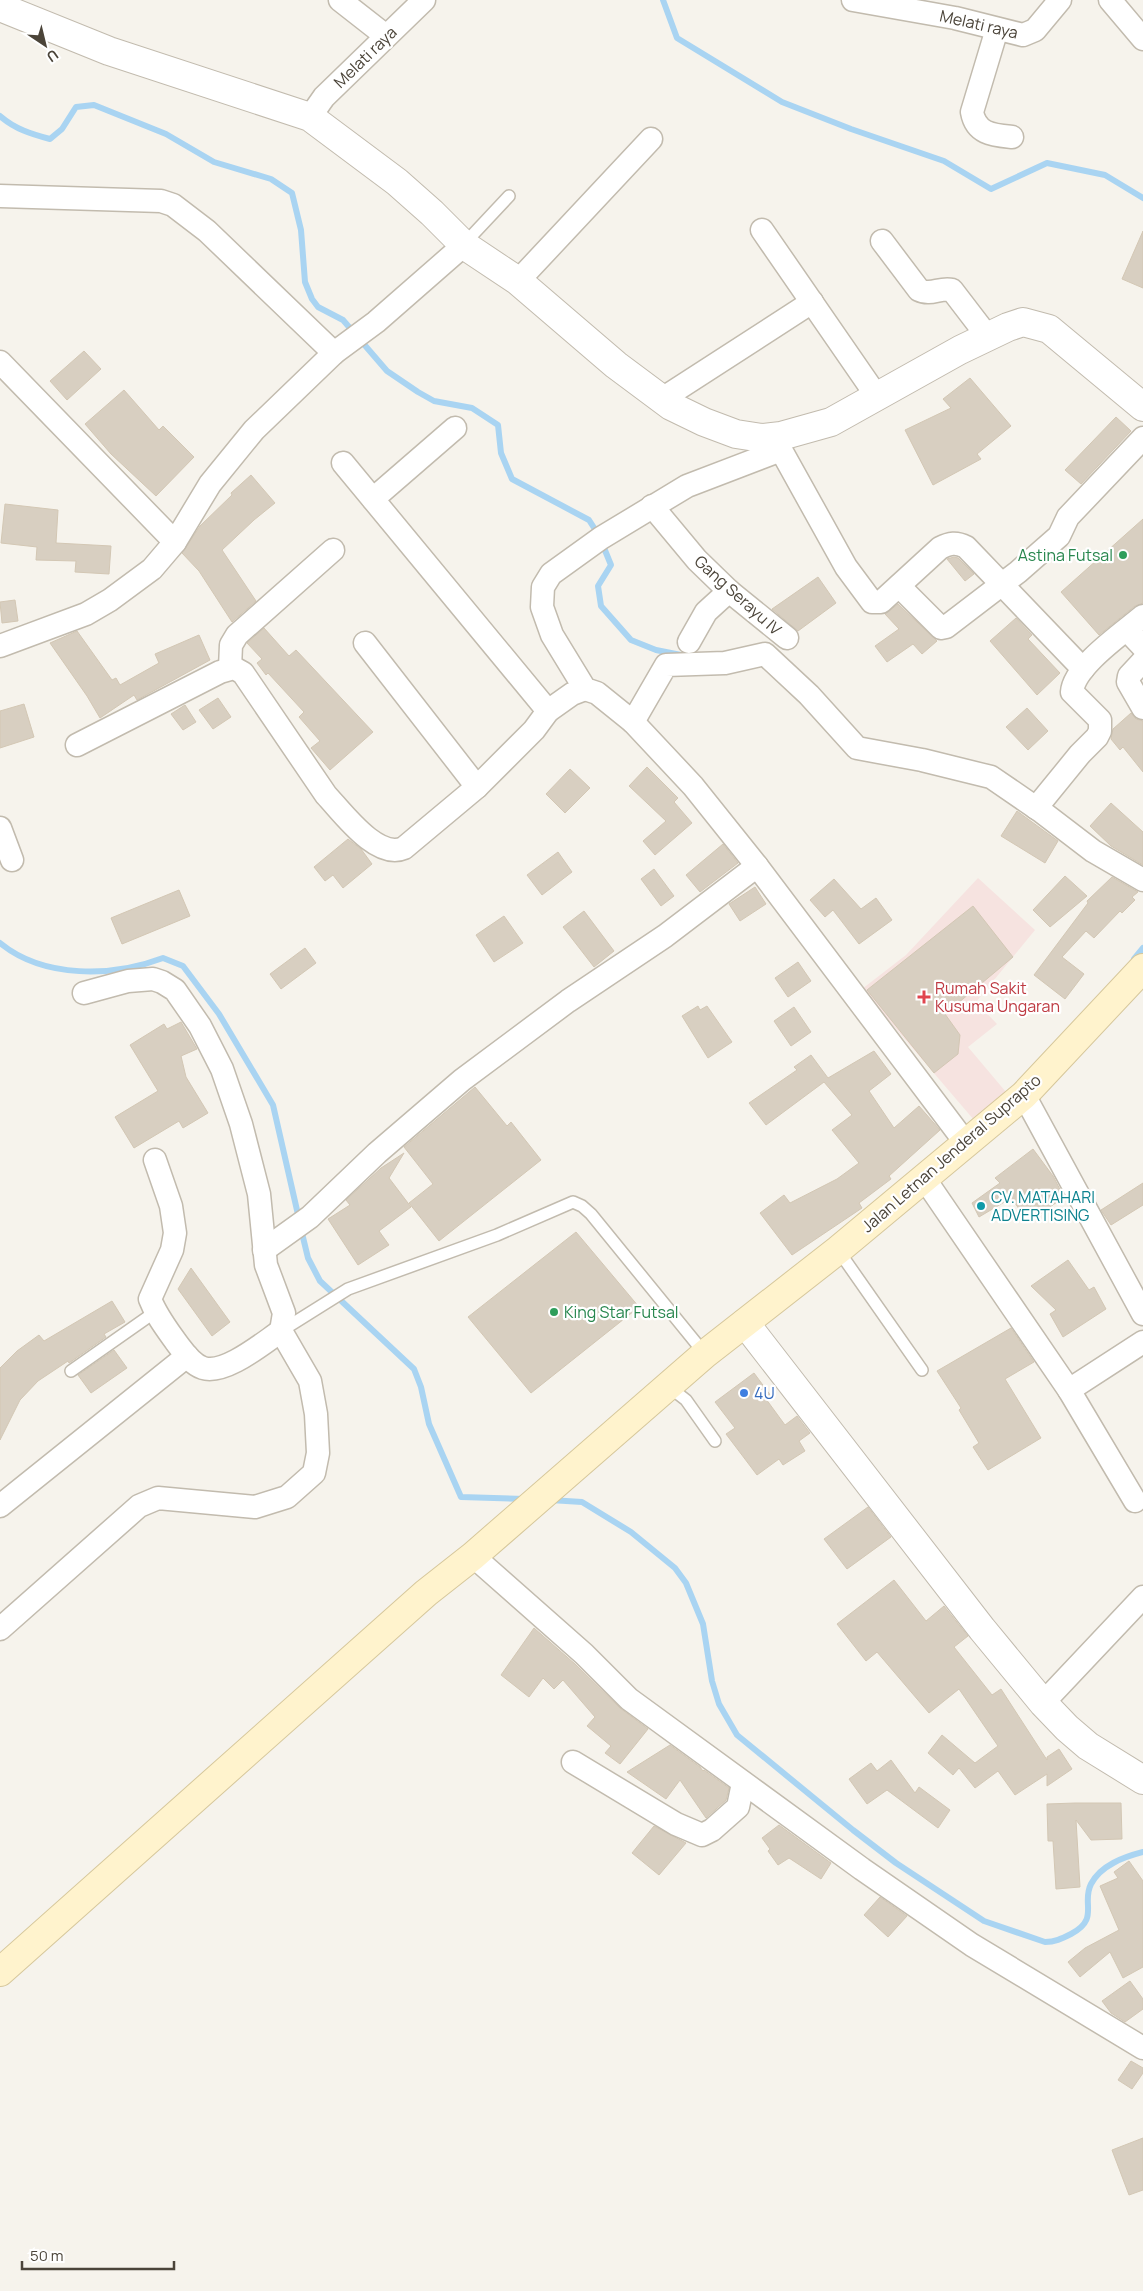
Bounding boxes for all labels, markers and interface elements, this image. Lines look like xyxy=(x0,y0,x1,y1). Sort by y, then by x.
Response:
street label: Melati raya xyxy=(938,4,1020,44)
north arrow xyxy=(20,20,70,70)
street label: Melati raya xyxy=(329,21,401,93)
text: U xyxy=(43,45,62,67)
place label: Astina Futsal xyxy=(1018,544,1113,566)
marker: Astina Futsal xyxy=(1117,549,1129,561)
street label: Gang Serayu IV xyxy=(690,550,786,640)
place label: Rumah Sakit Kusuma Ungaran xyxy=(935,977,1060,1017)
marker: Rumah Sakit Kusuma Ungaran xyxy=(917,990,931,1004)
street label: Jalan Letnan Jenderal Suprapto xyxy=(857,1069,1045,1237)
place label: CV. MATAHARI ADVERTISING xyxy=(991,1186,1095,1226)
marker: CV. MATAHARI ADVERTISING xyxy=(975,1200,987,1212)
place label: King Star Futsal xyxy=(564,1301,679,1323)
marker: King Star Futsal xyxy=(548,1306,560,1318)
place label: 4U xyxy=(754,1382,775,1404)
marker: 4U xyxy=(738,1387,750,1399)
scale bar xyxy=(22,2238,175,2270)
text: 50 m xyxy=(30,2245,64,2266)

